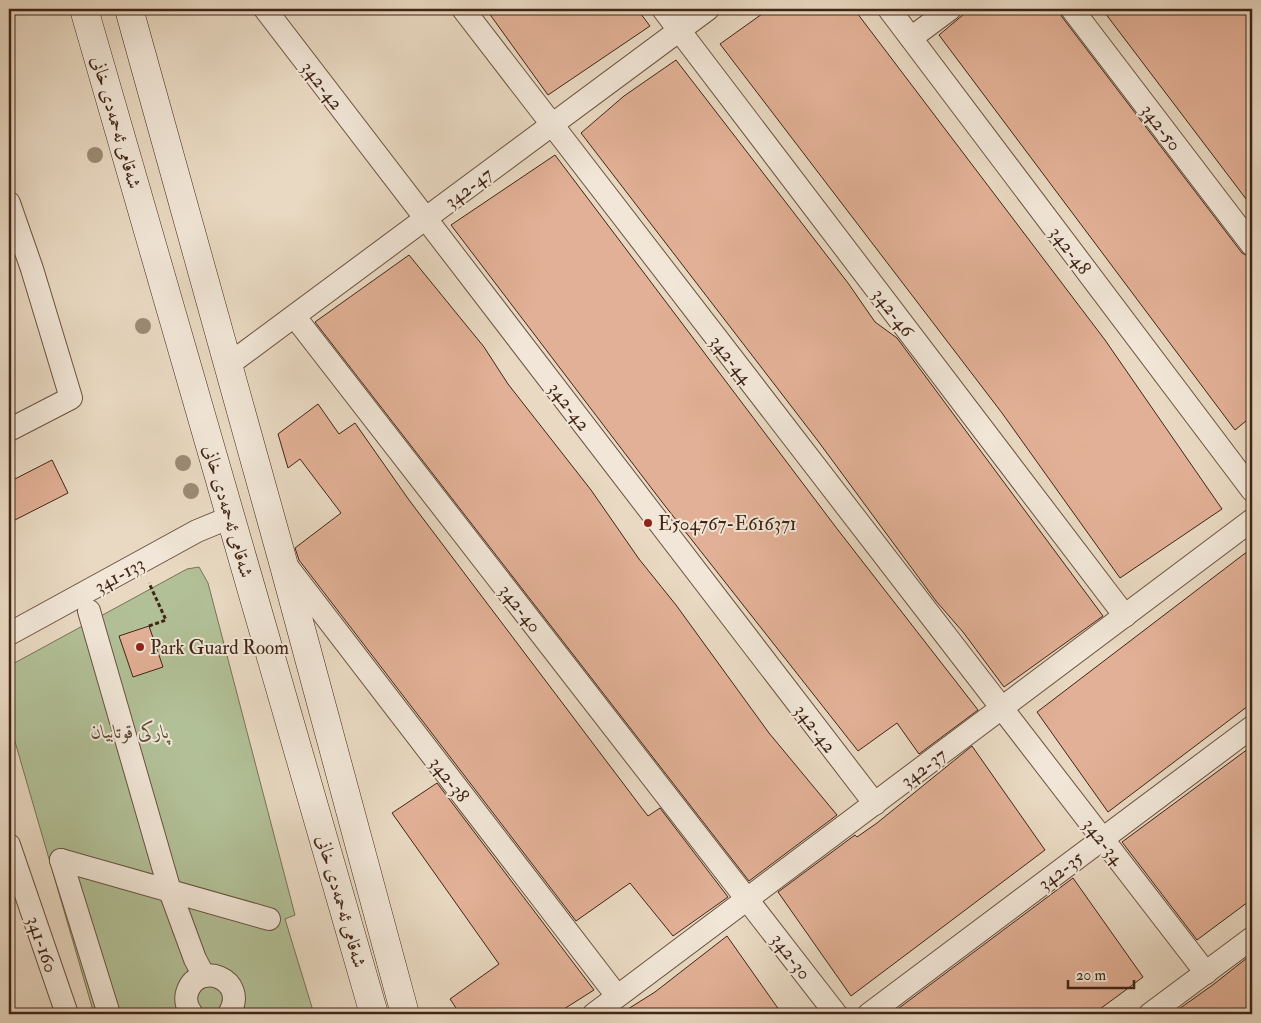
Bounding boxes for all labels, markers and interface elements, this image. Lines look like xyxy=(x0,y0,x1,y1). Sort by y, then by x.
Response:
street label: شەقامی ئەحمەدی خانی xyxy=(86,53,146,191)
street label: 342-42 xyxy=(296,56,348,115)
street label: 342-50 xyxy=(1136,99,1187,156)
street label: 342-47 xyxy=(440,162,497,214)
street label: 342-48 xyxy=(1044,222,1096,280)
street label: 342-46 xyxy=(867,283,920,343)
street label: 342-44 xyxy=(705,330,758,390)
street label: 342-42 xyxy=(543,377,595,436)
street label: شەقامی ئەحمەدی خانی xyxy=(198,442,258,580)
place label: E504767-E616371 xyxy=(658,512,797,536)
marker: E504767-E616371 xyxy=(642,517,654,529)
street label: 341-133 xyxy=(90,551,149,598)
street label: 342-40 xyxy=(494,580,547,638)
place label: Park Guard Room xyxy=(150,636,289,660)
marker: Park Guard Room xyxy=(134,641,146,653)
street label: 342-42 xyxy=(789,699,841,758)
park label: پارکی قوتابیان xyxy=(91,720,171,745)
street label: 342-37 xyxy=(896,743,951,793)
street label: 342-38 xyxy=(424,752,475,807)
street label: 342-34 xyxy=(1078,813,1129,870)
street label: شەقامی ئەحمەدی خانی xyxy=(311,832,371,970)
street label: 342-35 xyxy=(1033,846,1089,896)
street label: 341-160 xyxy=(21,913,63,976)
street label: 342-30 xyxy=(766,929,816,985)
scale bar xyxy=(1068,958,1135,990)
text: 20 m xyxy=(1076,966,1106,985)

